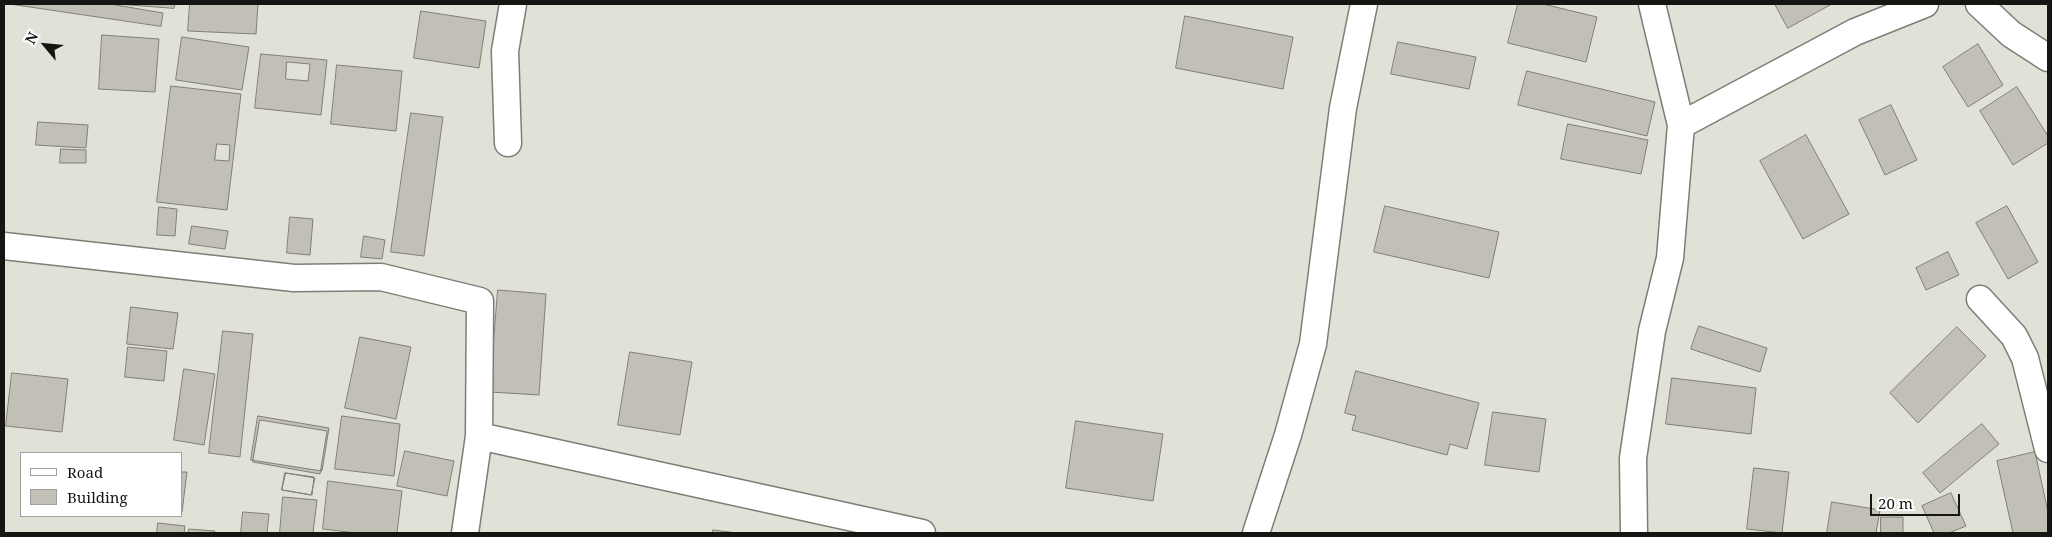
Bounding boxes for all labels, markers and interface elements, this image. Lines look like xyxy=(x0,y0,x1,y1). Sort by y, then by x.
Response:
north arrow xyxy=(20,20,70,70)
text: N xyxy=(20,28,42,47)
legend xyxy=(20,452,182,517)
text: Road xyxy=(67,462,103,482)
scale bar xyxy=(1872,484,1962,516)
text: Building xyxy=(67,487,128,507)
text: 20 m xyxy=(1878,493,1913,513)

